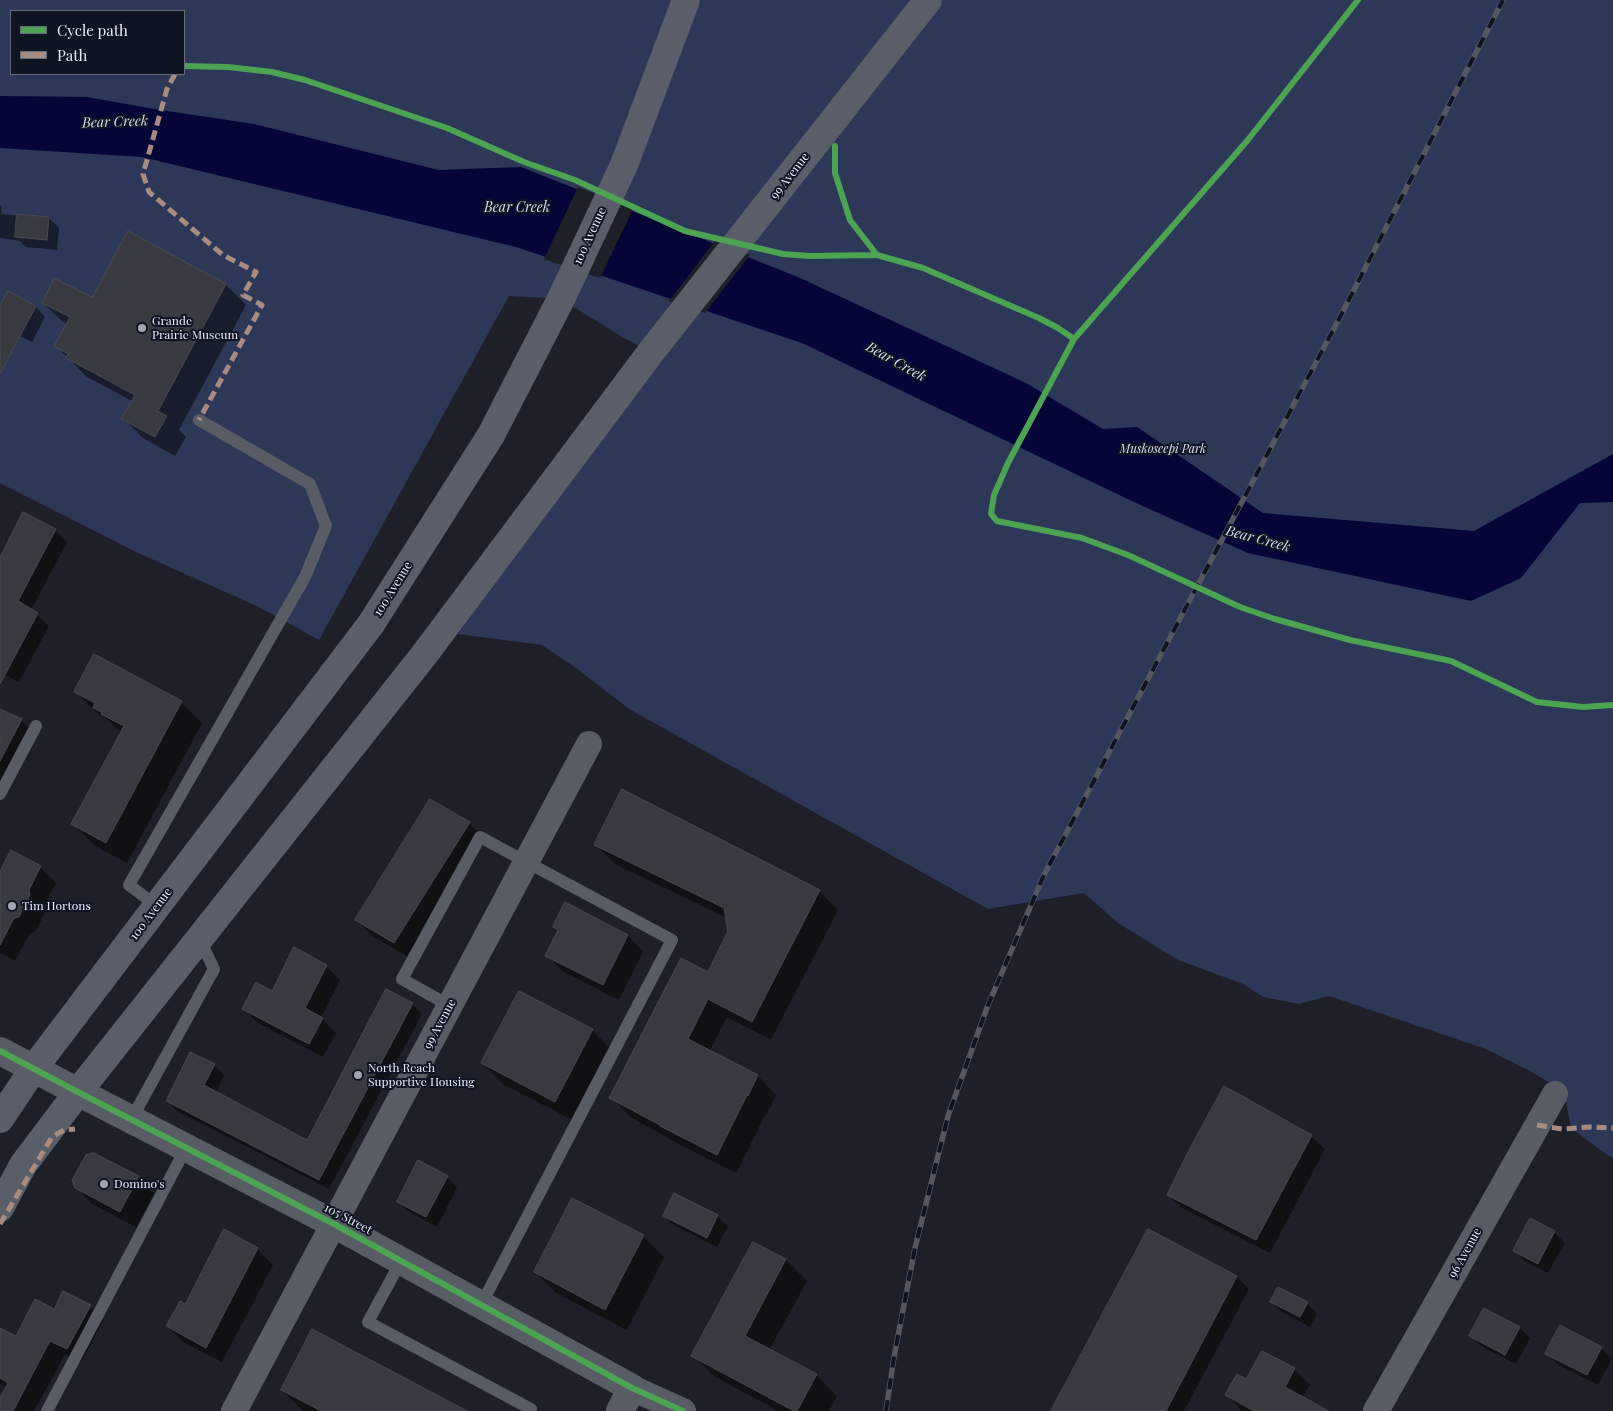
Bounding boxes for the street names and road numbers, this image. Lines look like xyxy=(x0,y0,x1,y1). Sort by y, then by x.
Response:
street label: 99 Avenue xyxy=(767,150,813,202)
street label: 100 Avenue xyxy=(570,205,610,267)
street label: 100 Avenue xyxy=(371,559,415,619)
street label: 100 Avenue xyxy=(127,885,175,943)
street label: 99 Avenue xyxy=(421,996,459,1052)
street label: 105 Street xyxy=(322,1200,374,1238)
street label: 96 Avenue xyxy=(1445,1226,1485,1280)

